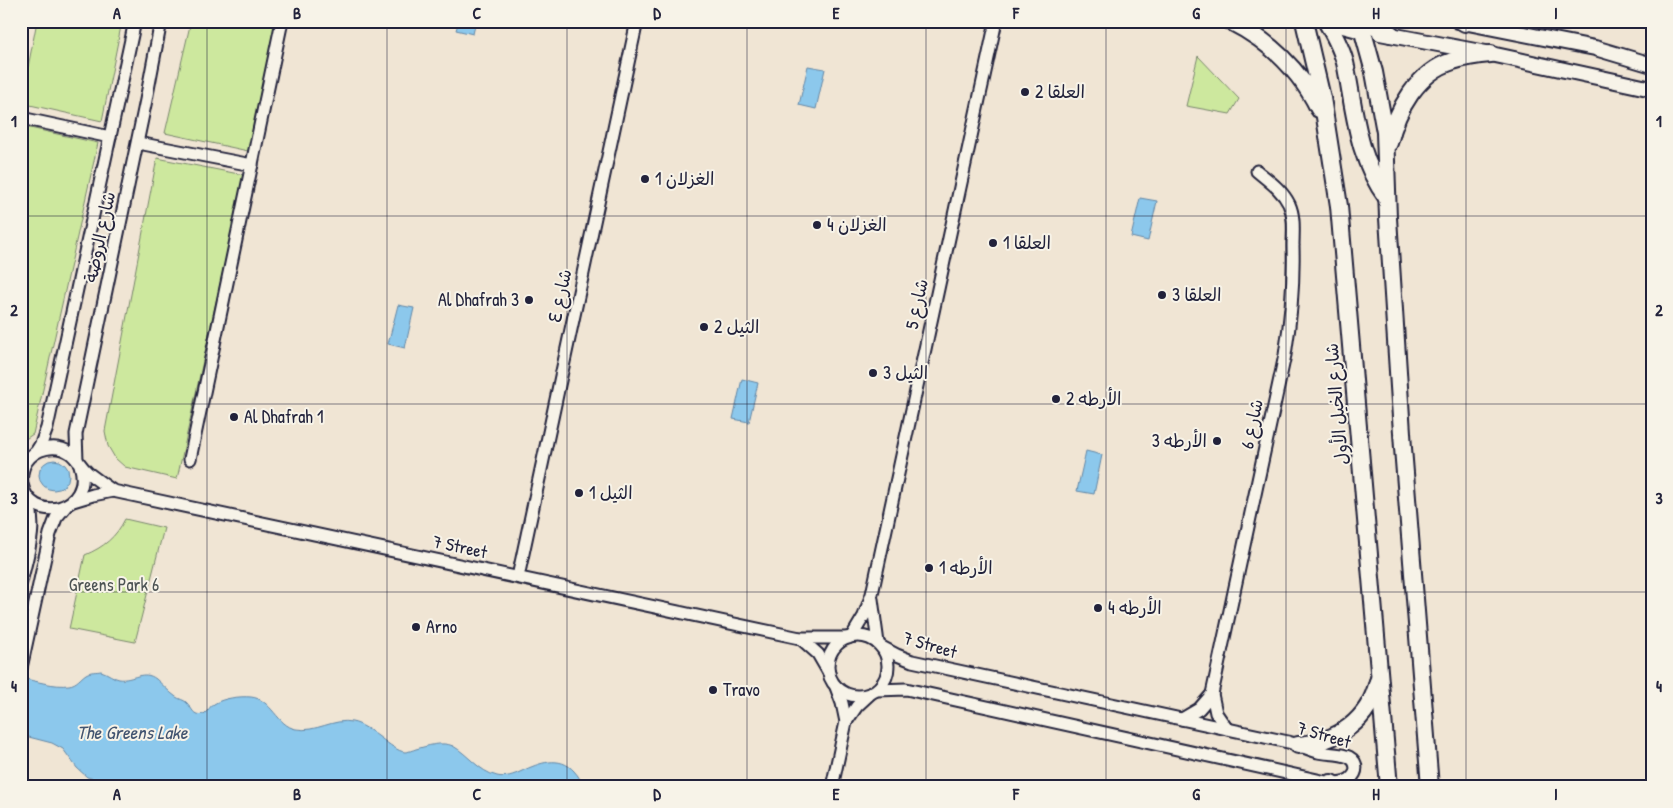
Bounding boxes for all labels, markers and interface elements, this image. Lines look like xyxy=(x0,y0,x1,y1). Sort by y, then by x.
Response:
text: A xyxy=(113,2,121,24)
text: B xyxy=(293,2,301,24)
text: C xyxy=(473,2,482,24)
text: D xyxy=(653,2,661,24)
text: E xyxy=(832,2,840,24)
text: F xyxy=(1012,2,1020,24)
text: G xyxy=(1192,2,1200,24)
text: H xyxy=(1372,2,1380,24)
text: I xyxy=(1554,2,1558,24)
place label: العلقا 2 xyxy=(1035,79,1085,104)
marker: العلقا 2 xyxy=(1019,86,1031,98)
text: 1 xyxy=(11,110,17,132)
text: 1 xyxy=(1656,110,1662,132)
place label: الغزلان 1 xyxy=(655,166,714,191)
marker: الغزلان 1 xyxy=(639,173,651,185)
street label: شارع الروضة xyxy=(78,189,121,285)
place label: الغزلان 4 xyxy=(827,212,887,237)
marker: الغزلان 4 xyxy=(811,219,823,231)
place label: العلقا 1 xyxy=(1003,230,1051,255)
marker: العلقا 1 xyxy=(987,237,999,249)
street label: شارع ٤ xyxy=(542,267,577,325)
street label: شارع 5 xyxy=(899,276,934,331)
place label: العلقا 3 xyxy=(1172,282,1222,307)
place label: Al Dhafrah 3 xyxy=(438,287,519,312)
marker: العلقا 3 xyxy=(1156,289,1168,301)
marker: Al Dhafrah 3 xyxy=(523,294,535,306)
text: 2 xyxy=(10,299,18,321)
text: 2 xyxy=(1655,299,1663,321)
place label: الثيل 2 xyxy=(714,314,759,339)
marker: الثيل 2 xyxy=(698,321,710,333)
street label: شارع الخيل الأول xyxy=(1319,342,1354,466)
place label: الثيل 3 xyxy=(883,360,928,385)
marker: الثيل 3 xyxy=(867,367,879,379)
place label: الأرطه 2 xyxy=(1066,386,1122,411)
marker: الأرطه 2 xyxy=(1050,393,1062,405)
street label: شارع 6 xyxy=(1234,397,1269,451)
place label: Al Dhafrah 1 xyxy=(244,404,324,429)
marker: Al Dhafrah 1 xyxy=(228,411,240,423)
place label: الأرطه 3 xyxy=(1152,428,1207,453)
marker: الأرطه 3 xyxy=(1211,435,1223,447)
place label: الثيل 1 xyxy=(589,480,633,505)
text: 3 xyxy=(10,487,18,509)
marker: الثيل 1 xyxy=(573,487,585,499)
text: 3 xyxy=(1655,487,1663,509)
street label: 7 Street xyxy=(431,529,490,565)
place label: الأرطه 1 xyxy=(939,555,993,580)
marker: الأرطه 1 xyxy=(923,562,935,574)
park label: Greens Park 6 xyxy=(69,572,159,597)
place label: الأرطه 4 xyxy=(1108,595,1162,620)
marker: الأرطه 4 xyxy=(1092,602,1104,614)
place label: Arno xyxy=(426,614,457,639)
marker: Arno xyxy=(410,621,422,633)
street label: 7 Street xyxy=(900,625,961,664)
text: 4 xyxy=(11,675,17,697)
text: 4 xyxy=(1656,675,1662,697)
place label: Travo xyxy=(723,677,760,702)
marker: Travo xyxy=(707,684,719,696)
street label: 7 Street xyxy=(1294,715,1355,754)
water label: The Greens Lake xyxy=(77,719,189,745)
text: A xyxy=(113,783,121,805)
text: B xyxy=(293,783,301,805)
text: C xyxy=(473,783,482,805)
text: D xyxy=(653,783,661,805)
text: E xyxy=(832,783,840,805)
text: F xyxy=(1012,783,1020,805)
text: G xyxy=(1192,783,1200,805)
text: H xyxy=(1372,783,1380,805)
text: I xyxy=(1554,783,1558,805)

